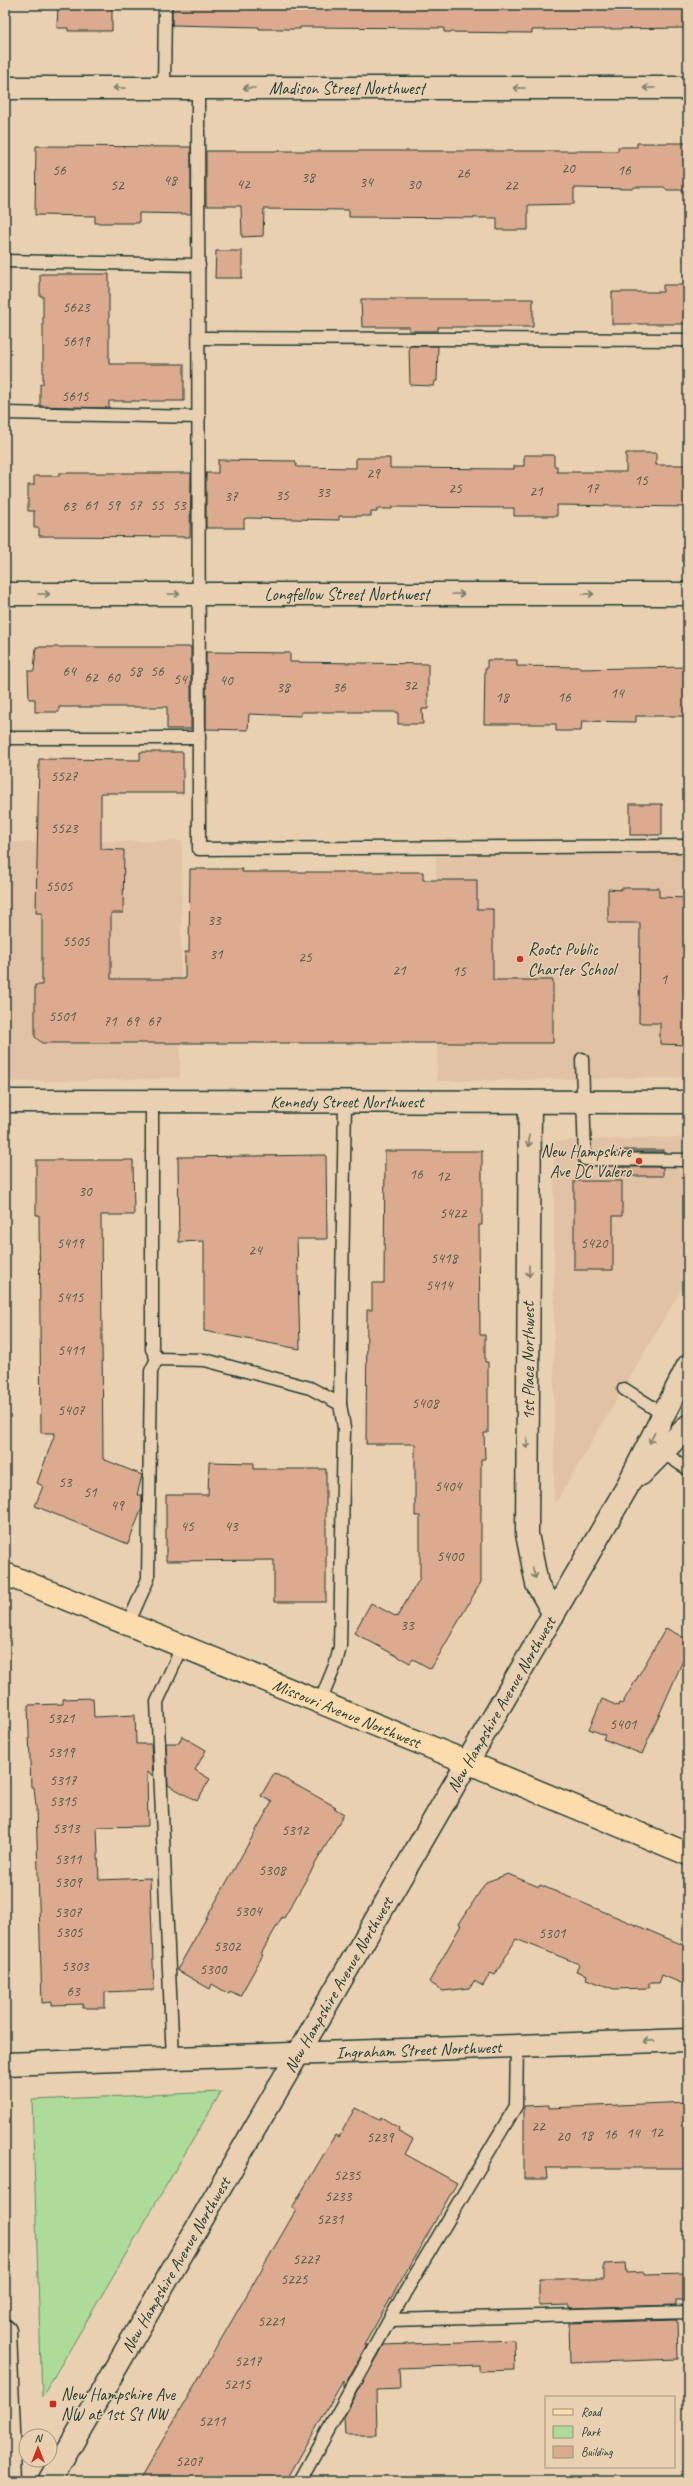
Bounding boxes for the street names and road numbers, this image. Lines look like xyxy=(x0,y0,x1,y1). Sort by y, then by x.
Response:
street label: Madison Street Northwest xyxy=(269,78,427,99)
street label: Longfellow Street Northwest xyxy=(265,584,432,605)
street label: Kennedy Street Northwest xyxy=(270,1091,426,1112)
street label: 1st Place Northwest xyxy=(518,1300,539,1420)
street label: New Hampshire Avenue Northwest xyxy=(442,1611,561,1796)
street label: Missouri Avenue Northwest xyxy=(270,1674,426,1753)
street label: New Hampshire Avenue Northwest xyxy=(279,1891,399,2076)
street label: Ingraham Street Northwest xyxy=(336,2036,504,2063)
street label: New Hampshire Avenue Northwest xyxy=(116,2171,236,2356)

